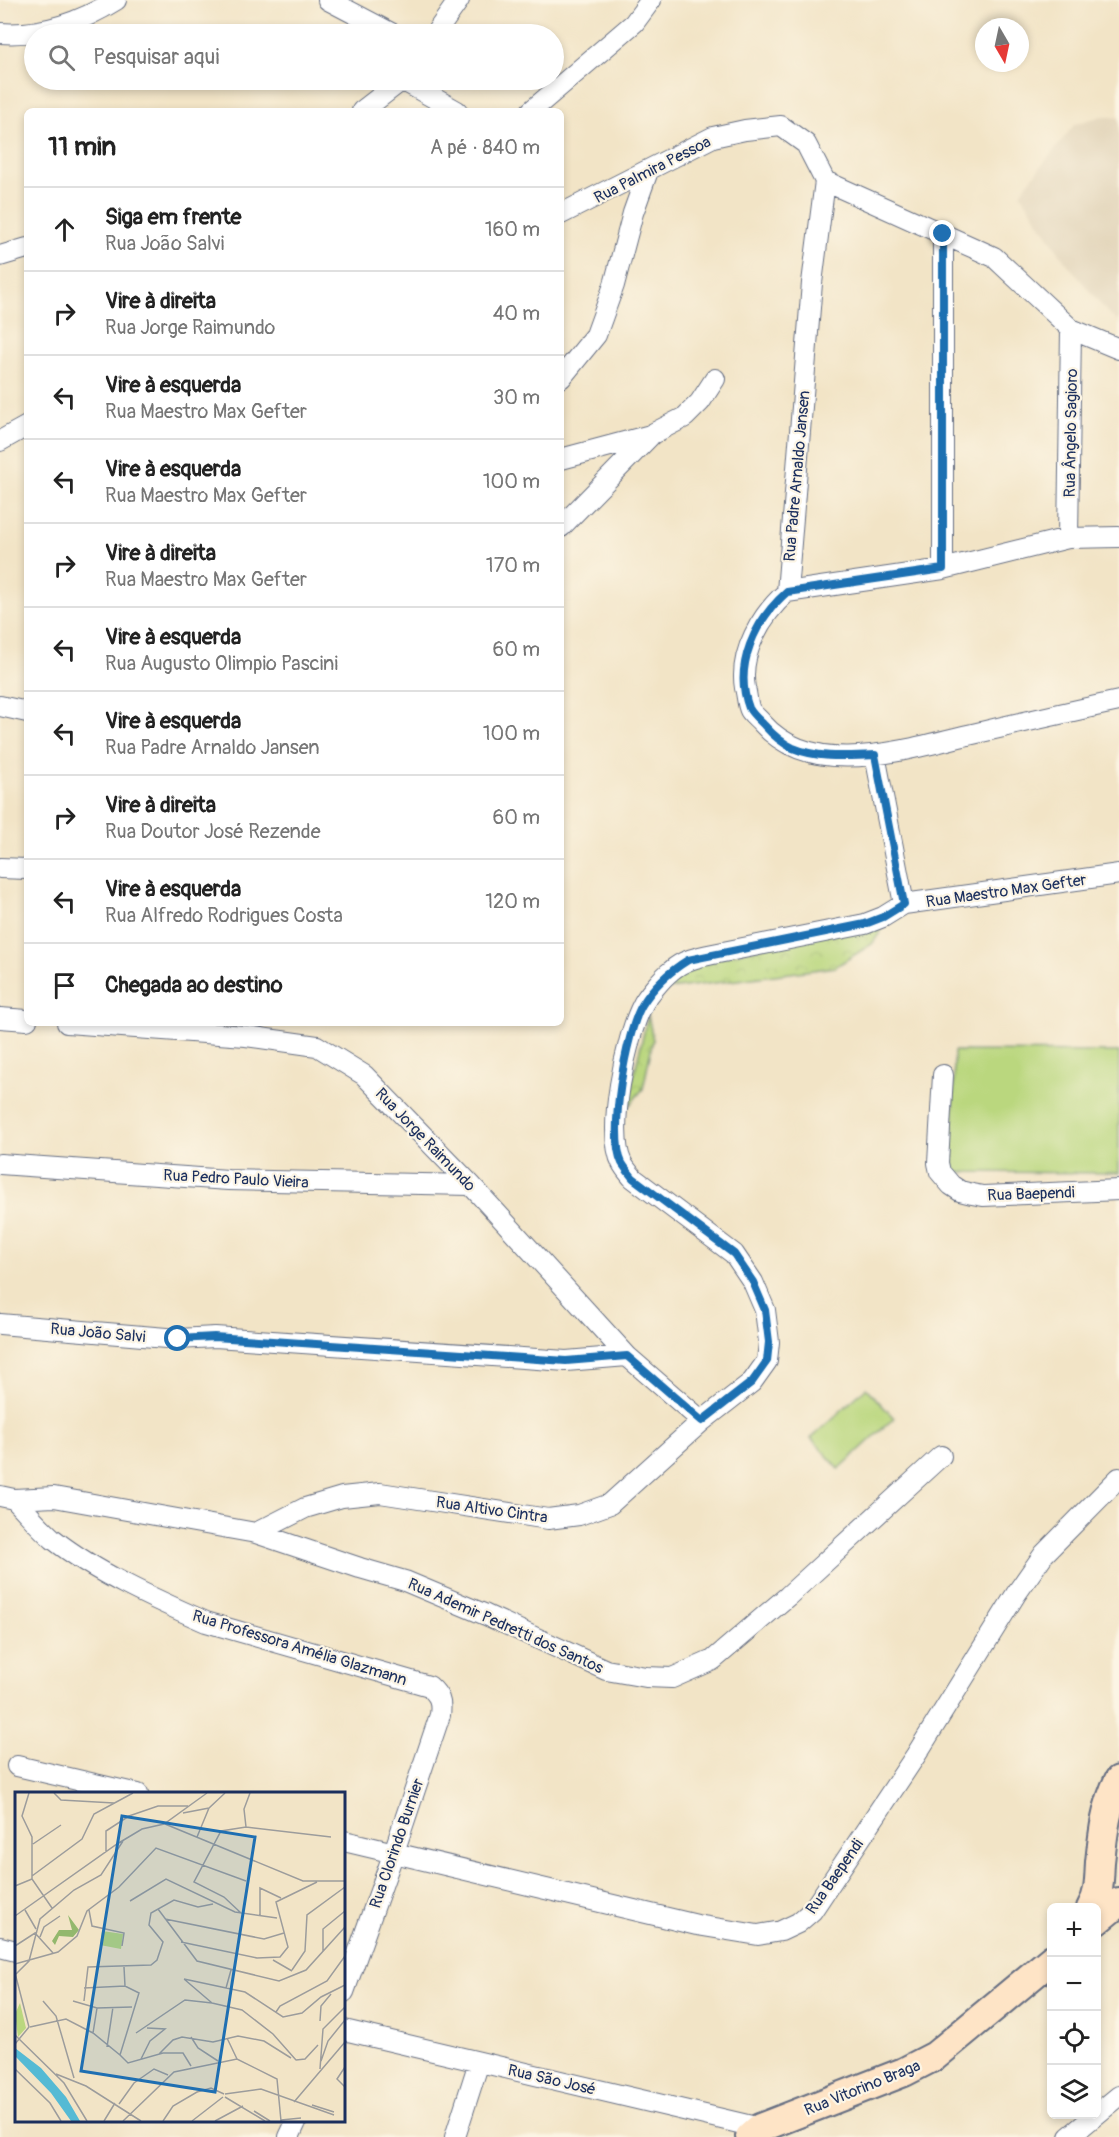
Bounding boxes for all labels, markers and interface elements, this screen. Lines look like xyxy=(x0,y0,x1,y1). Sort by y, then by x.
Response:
north arrow xyxy=(975,18,1029,72)
search box xyxy=(24,24,564,90)
icon: search xyxy=(45,41,78,74)
text: Pesquisar aqui xyxy=(93,43,219,71)
text: 11 min xyxy=(48,131,116,163)
street label: Rua Palmira Pessoa xyxy=(591,132,714,208)
text: A pé · 840 m xyxy=(430,135,540,160)
text: Siga em frente xyxy=(105,203,241,231)
icon: ahead xyxy=(48,213,81,246)
text: 160 m xyxy=(485,217,540,242)
route end xyxy=(929,220,955,246)
text: Rua João Salvi xyxy=(105,231,224,256)
text: Vire à direita xyxy=(105,287,216,315)
icon: right xyxy=(48,297,81,330)
text: 40 m xyxy=(493,301,540,326)
text: Rua Jorge Raimundo xyxy=(105,315,275,340)
street label: Rua Ângelo Sagioro xyxy=(1060,368,1082,498)
text: Vire à esquerda xyxy=(105,371,241,399)
icon: left xyxy=(48,381,81,414)
text: 30 m xyxy=(493,385,540,410)
street label: Rua Padre Arnaldo Jansen xyxy=(780,390,814,562)
text: Rua Maestro Max Gefter xyxy=(105,399,307,424)
text: Vire à esquerda xyxy=(105,455,241,483)
icon: left xyxy=(48,465,81,498)
text: 100 m xyxy=(483,469,540,494)
text: Rua Maestro Max Gefter xyxy=(105,483,307,508)
text: Vire à direita xyxy=(105,539,216,567)
icon: right xyxy=(48,549,81,582)
text: 170 m xyxy=(486,553,540,578)
text: Rua Maestro Max Gefter xyxy=(105,567,307,592)
text: Vire à esquerda xyxy=(105,623,241,651)
icon: left xyxy=(48,633,81,666)
text: 60 m xyxy=(493,637,540,662)
text: Rua Augusto Olimpio Pascini xyxy=(105,651,338,676)
text: Vire à esquerda xyxy=(105,707,241,735)
icon: left xyxy=(48,717,81,750)
text: 100 m xyxy=(483,721,540,746)
text: Rua Padre Arnaldo Jansen xyxy=(105,735,319,760)
text: Vire à direita xyxy=(105,791,216,819)
icon: right xyxy=(48,801,81,834)
text: 60 m xyxy=(493,805,540,830)
text: Rua Doutor José Rezende xyxy=(105,819,321,844)
street label: Rua Maestro Max Gefter xyxy=(925,870,1088,912)
text: Vire à esquerda xyxy=(105,875,241,903)
icon: left xyxy=(48,885,81,918)
text: 120 m xyxy=(485,889,540,914)
text: Rua Alfredo Rodrigues Costa xyxy=(105,903,343,928)
icon: arrive xyxy=(48,969,81,1002)
text: Chegada ao destino xyxy=(105,971,283,999)
street label: Rua Jorge Raimundo xyxy=(371,1084,480,1196)
street label: Rua Pedro Paulo Vieira xyxy=(163,1165,309,1193)
street label: Rua Baependi xyxy=(987,1182,1075,1206)
street label: Rua João Salvi xyxy=(50,1319,146,1347)
route start xyxy=(164,1325,190,1351)
street label: Rua Altivo Cintra xyxy=(435,1492,549,1528)
street label: Rua Ademir Pedretti dos Santos xyxy=(405,1574,606,1678)
street label: Rua Professora Amélia Glazmann xyxy=(190,1606,409,1690)
street label: Rua Clorindo Burnier xyxy=(365,1776,429,1911)
inset map xyxy=(15,1792,345,2122)
street label: Rua Baependi xyxy=(802,1835,868,1918)
map controls xyxy=(1047,1903,1101,2119)
button: + xyxy=(1047,1903,1101,1957)
button: − xyxy=(1047,1957,1101,2011)
button: locate xyxy=(1047,2011,1101,2065)
street label: Rua Vitorino Braga xyxy=(801,2056,923,2120)
street label: Rua São José xyxy=(506,2060,598,2100)
button: layers xyxy=(1047,2065,1101,2119)

